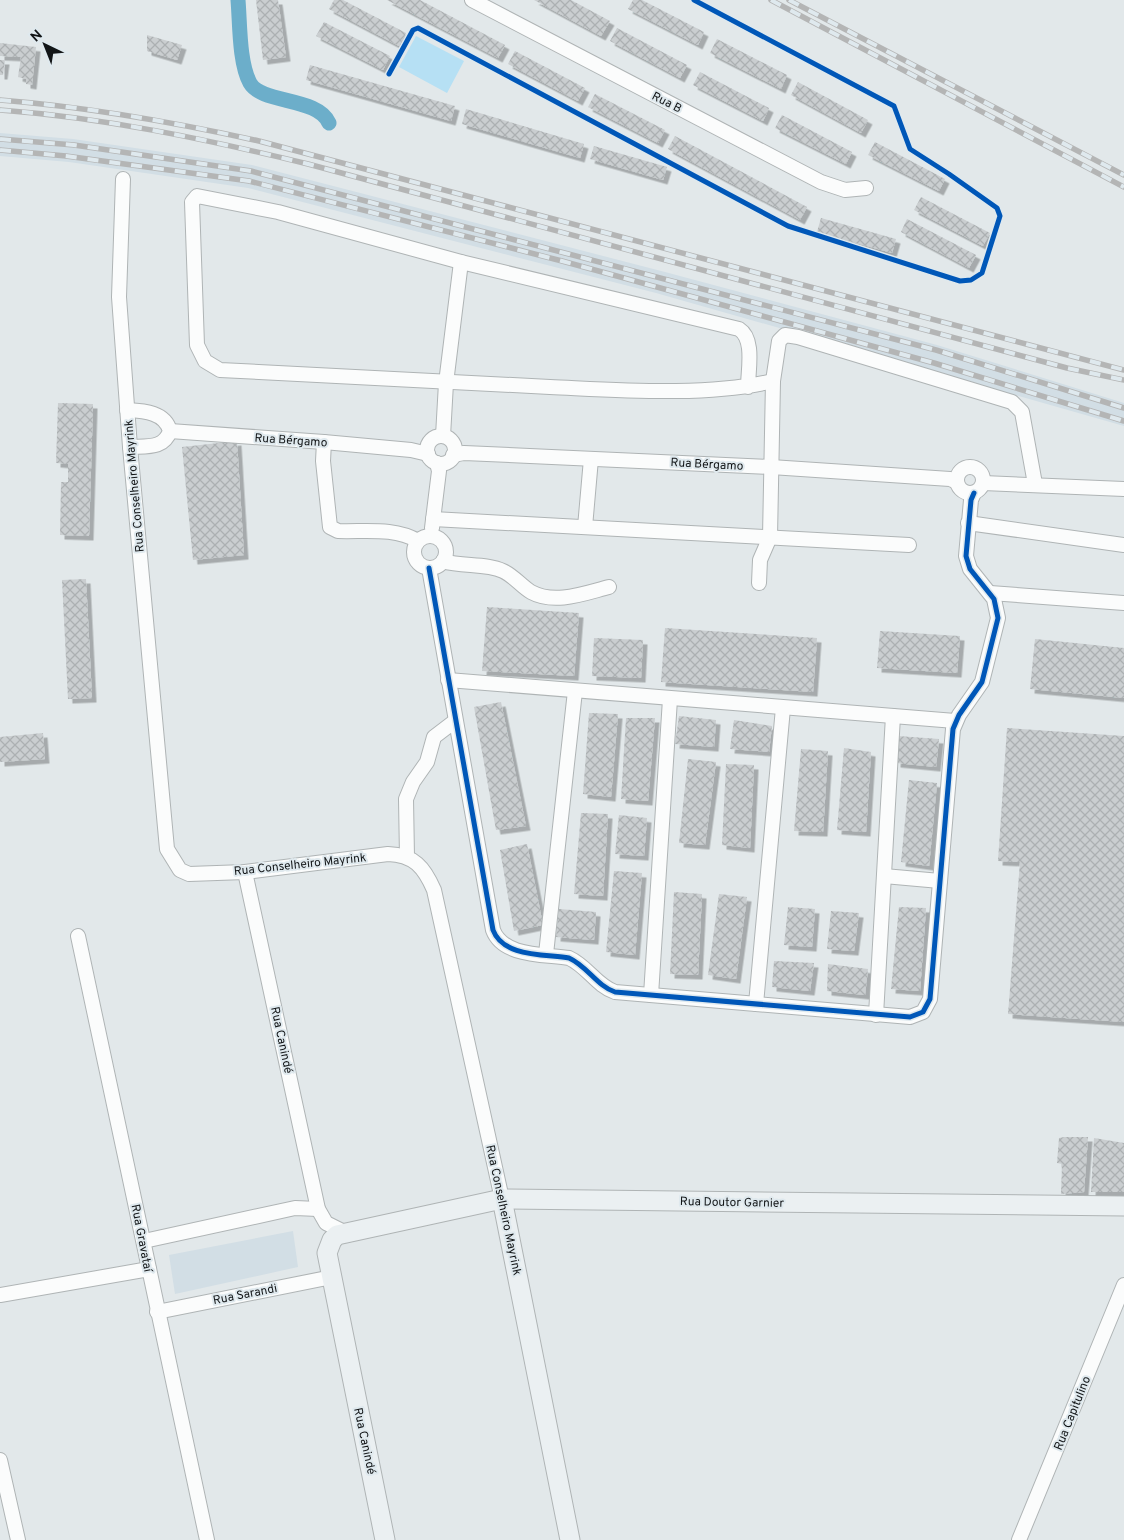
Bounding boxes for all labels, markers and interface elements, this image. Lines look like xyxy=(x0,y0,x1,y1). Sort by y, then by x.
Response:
north arrow xyxy=(20,20,70,70)
text: N xyxy=(28,27,47,46)
street label: Rua B xyxy=(649,89,684,117)
street label: Rua Conselheiro Mayrink xyxy=(121,419,149,553)
street label: Rua Bérgamo xyxy=(254,430,328,452)
street label: Rua Bérgamo xyxy=(670,455,744,475)
street label: Rua Conselheiro Mayrink xyxy=(233,850,367,880)
street label: Rua Canindé xyxy=(266,1005,296,1075)
street label: Rua Conselheiro Mayrink xyxy=(481,1143,525,1277)
street label: Rua Doutor Garnier xyxy=(680,1194,785,1212)
street label: Rua Gravataí xyxy=(127,1203,156,1274)
street label: Rua Sarandi xyxy=(212,1281,279,1309)
street label: Rua Capitulino xyxy=(1051,1374,1095,1453)
street label: Rua Canindé xyxy=(349,1406,379,1476)

